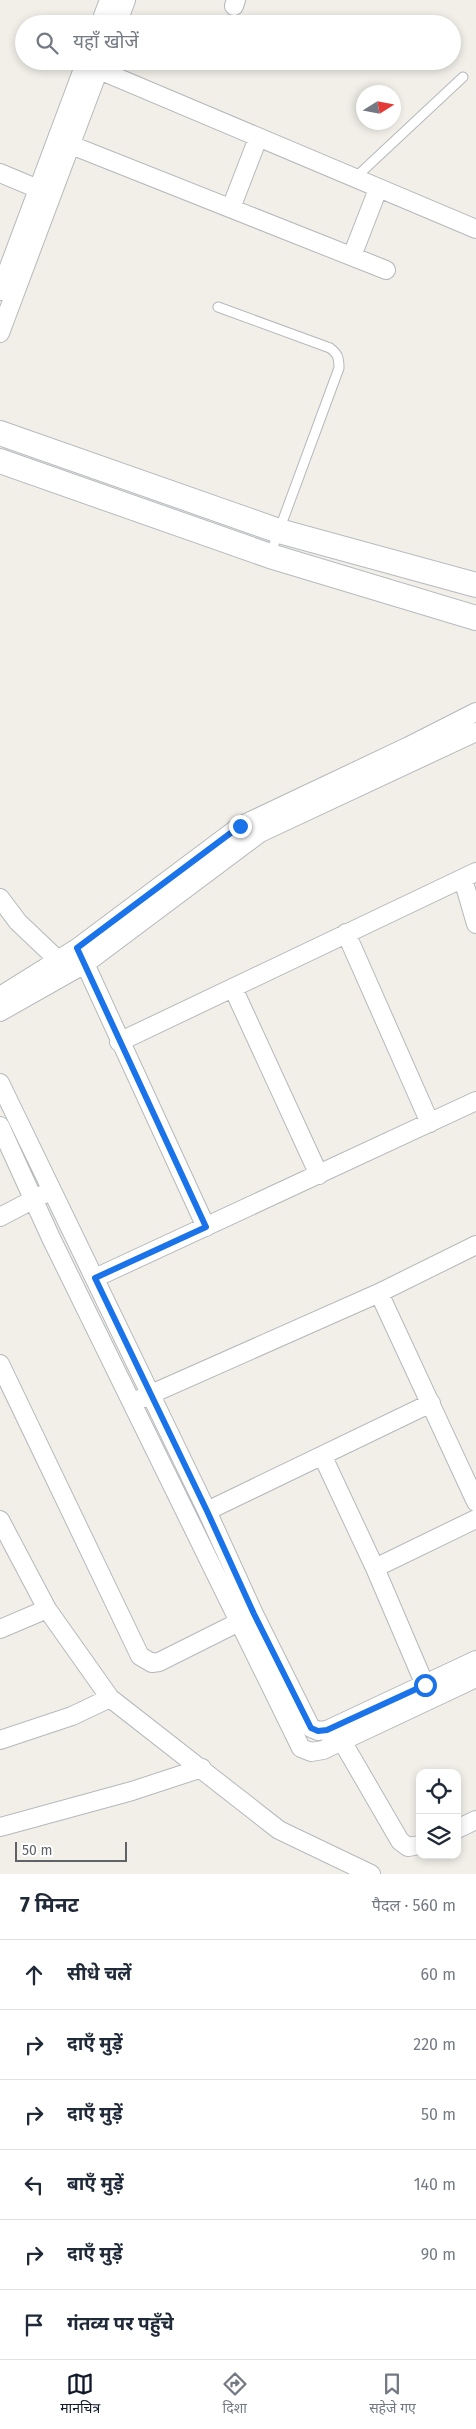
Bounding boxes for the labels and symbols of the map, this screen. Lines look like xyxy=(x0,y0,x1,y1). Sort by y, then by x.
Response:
north arrow xyxy=(356,85,401,130)
route end xyxy=(229,815,252,838)
route start xyxy=(414,1674,437,1697)
scale bar xyxy=(15,1839,128,1862)

